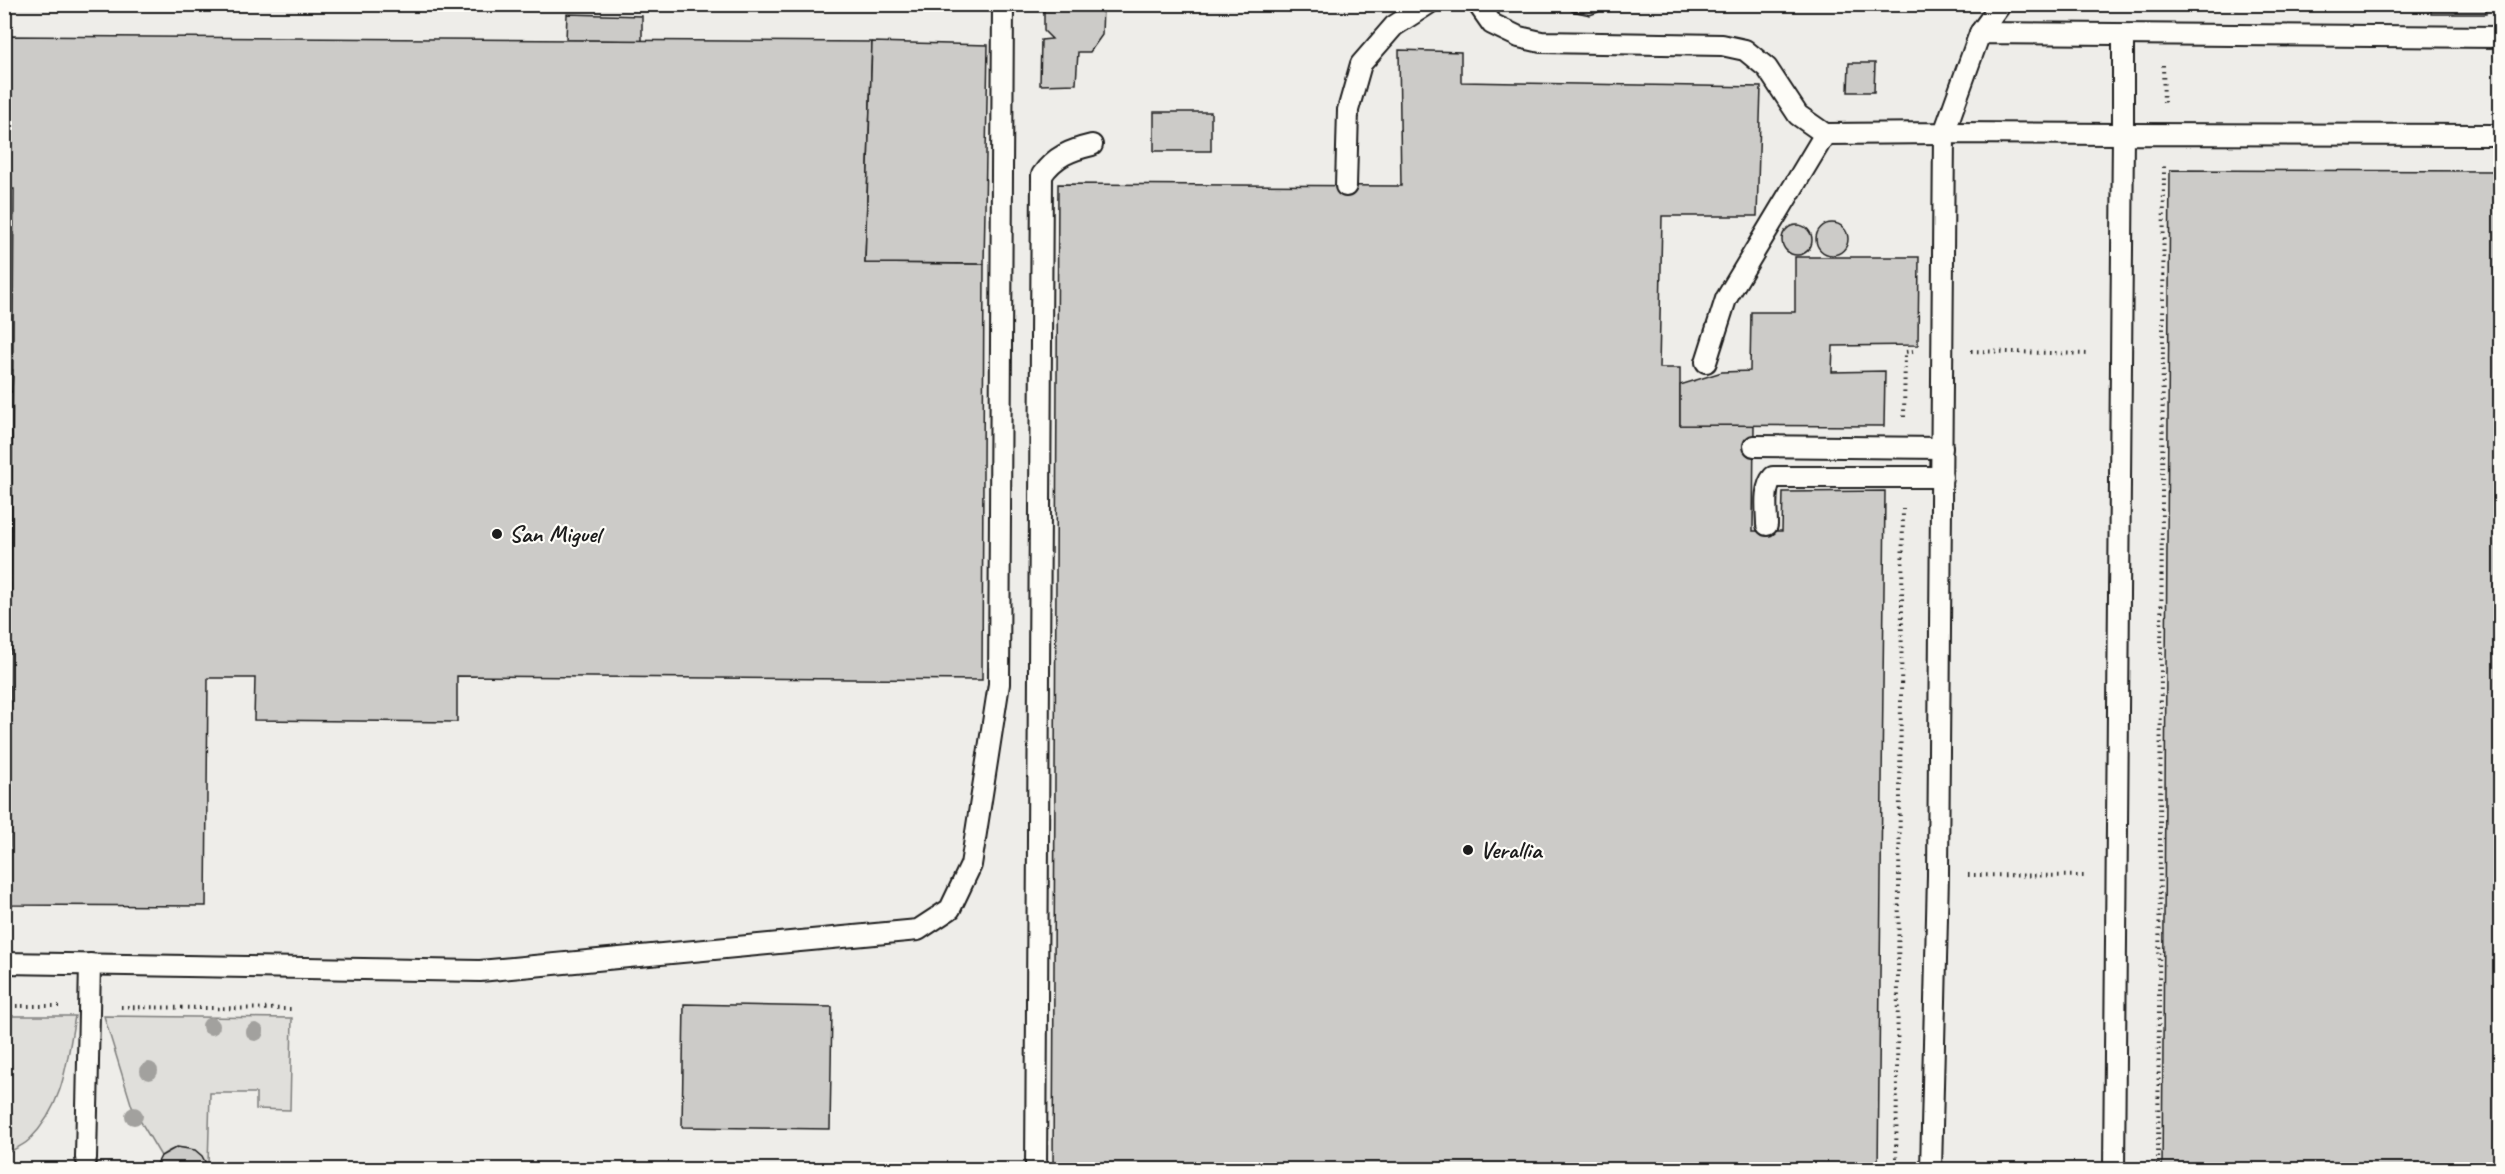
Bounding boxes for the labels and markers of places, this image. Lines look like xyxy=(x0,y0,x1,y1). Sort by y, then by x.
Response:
place label: San Miguel xyxy=(509,519,605,549)
marker: San Miguel xyxy=(490,527,504,541)
place label: Verallia xyxy=(1480,835,1544,865)
marker: Verallia xyxy=(1461,843,1475,857)

